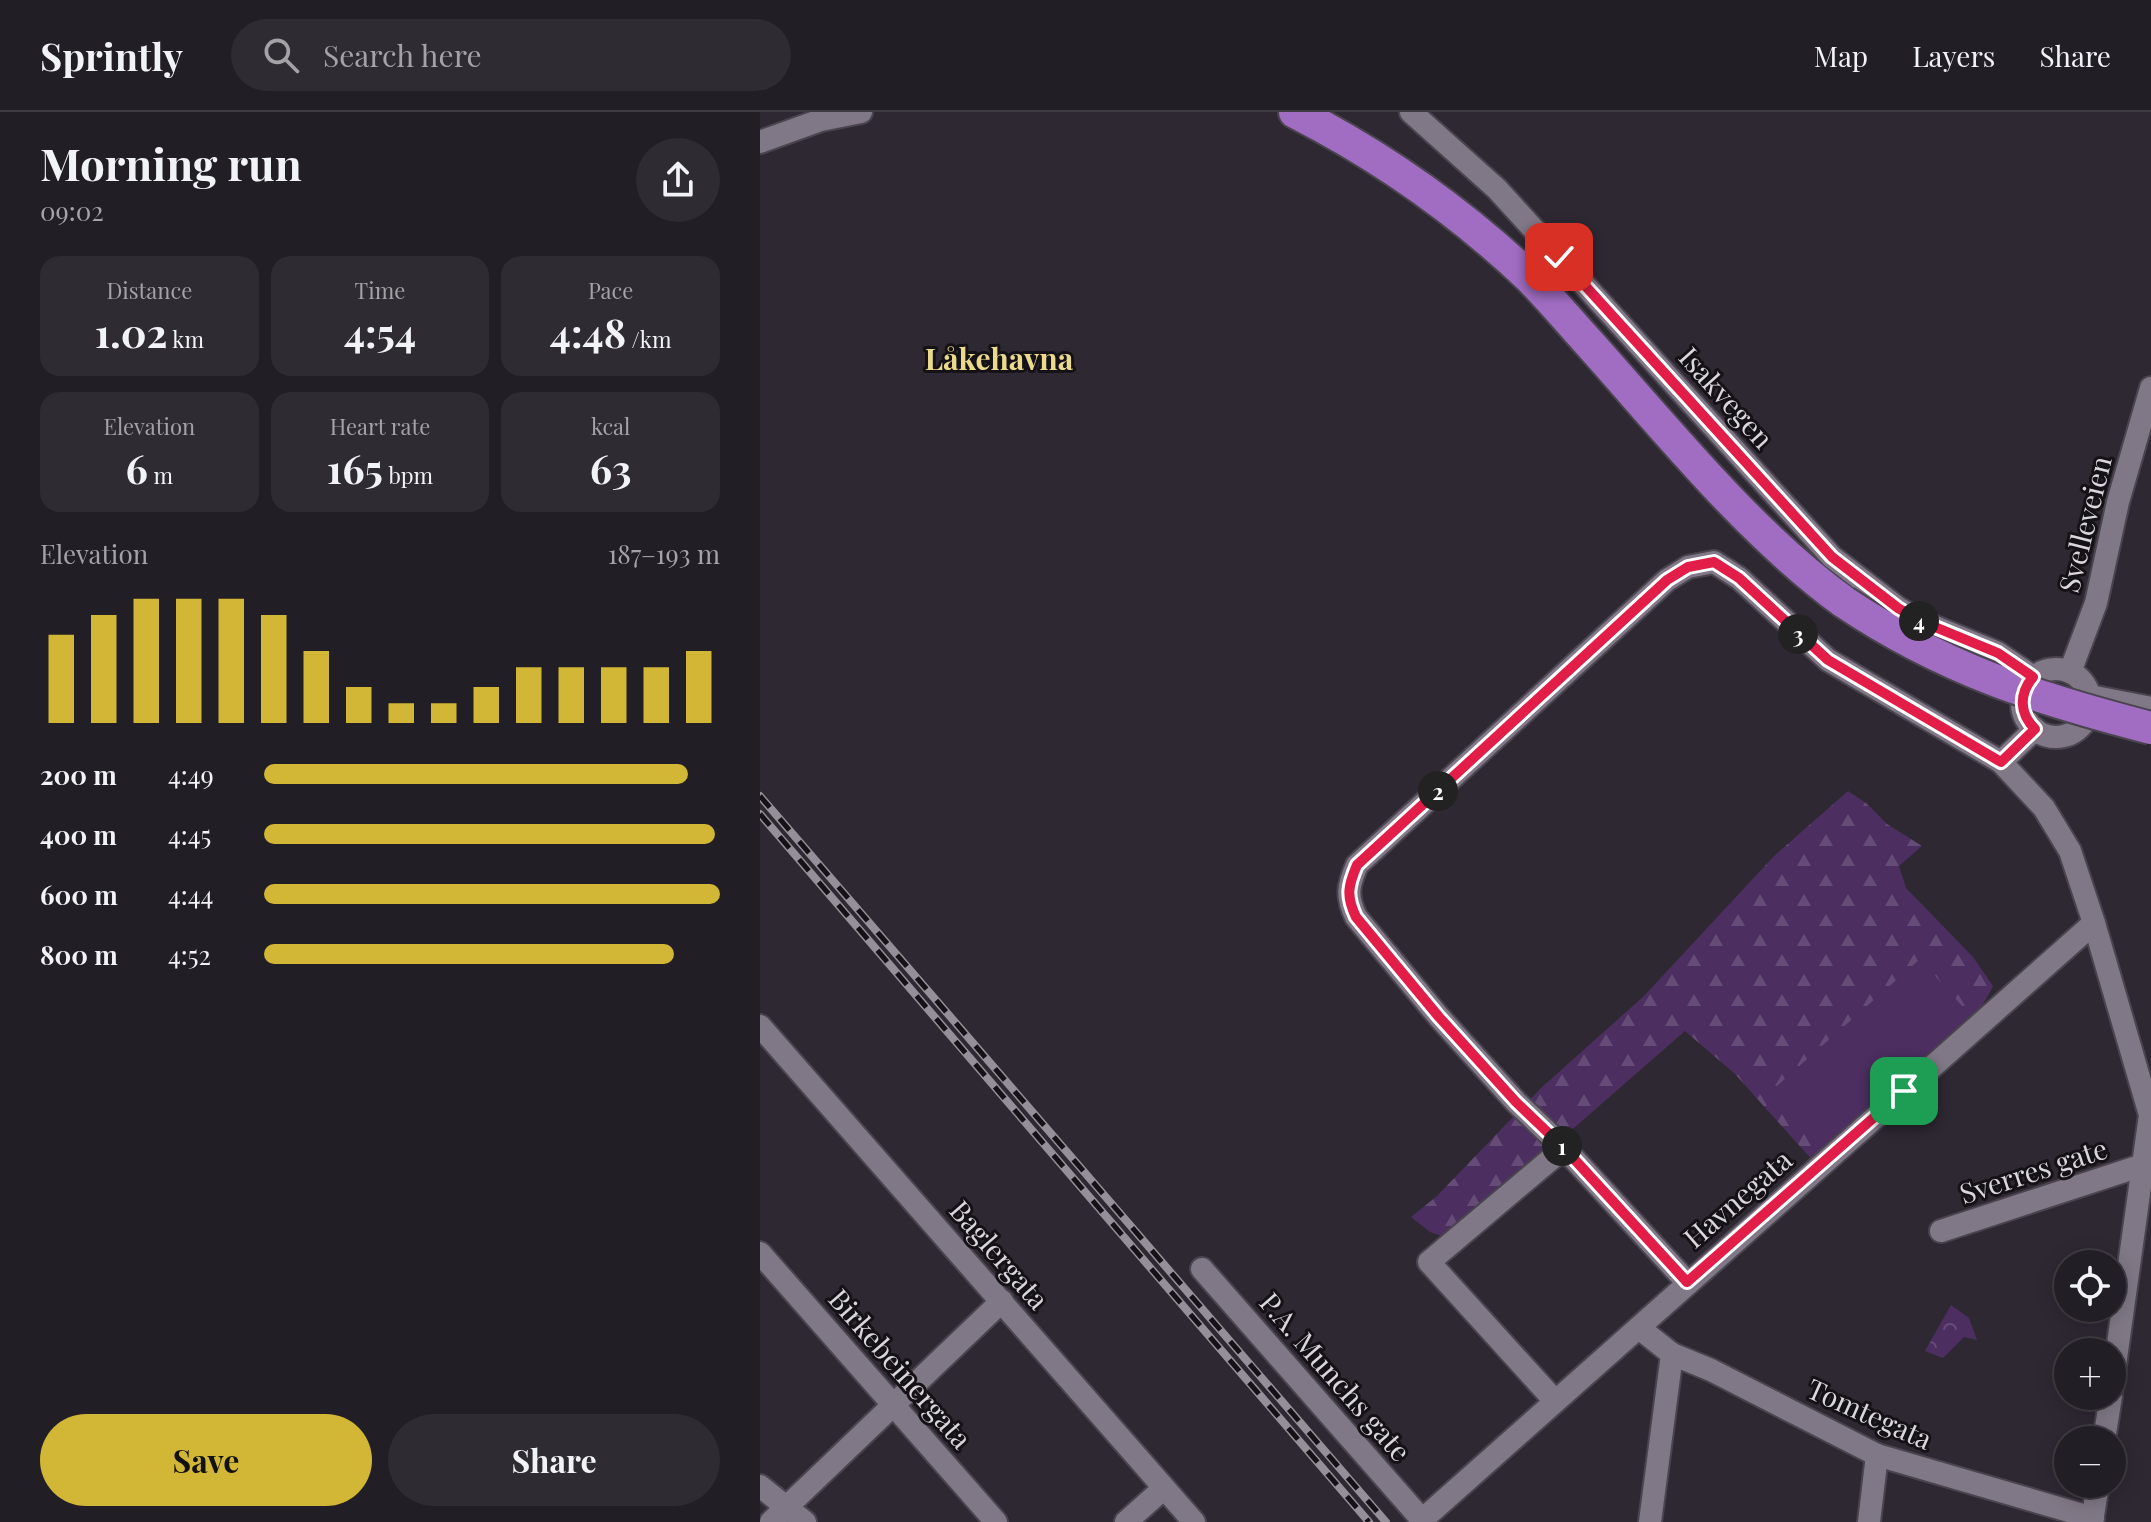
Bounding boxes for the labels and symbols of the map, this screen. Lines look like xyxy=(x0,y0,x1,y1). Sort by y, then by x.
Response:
pin xyxy=(1525,223,1593,291)
district label: Låkehavna xyxy=(925,338,1074,378)
street label: Isakvegen xyxy=(1672,338,1782,456)
street label: Svelleveien xyxy=(2049,452,2119,596)
pin: 4 xyxy=(1899,601,1939,641)
pin: 3 xyxy=(1778,614,1818,654)
pin: 2 xyxy=(1418,771,1458,811)
pin xyxy=(1870,1057,1938,1125)
pin: 1 xyxy=(1542,1126,1582,1166)
street label: Sverres gate xyxy=(1954,1129,2112,1211)
street label: Havnegata xyxy=(1675,1141,1799,1255)
street label: Baglergata xyxy=(942,1192,1058,1316)
street label: Birkebeinergata xyxy=(821,1280,981,1456)
street label: P.A. Munchs gate xyxy=(1252,1284,1420,1468)
street label: Tomtegata xyxy=(1802,1369,1938,1457)

